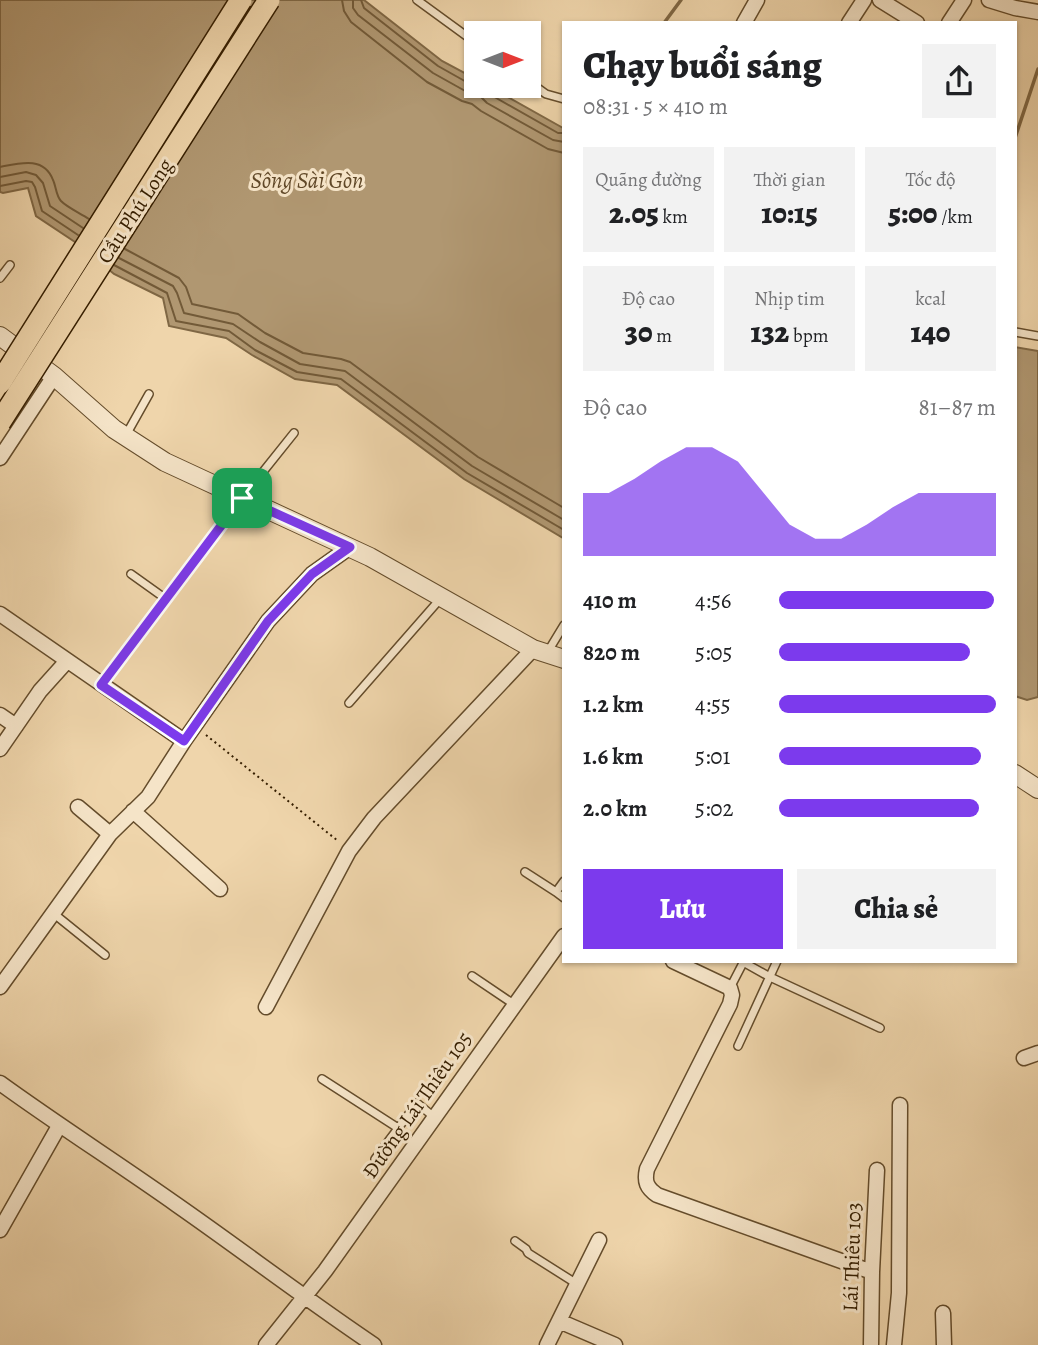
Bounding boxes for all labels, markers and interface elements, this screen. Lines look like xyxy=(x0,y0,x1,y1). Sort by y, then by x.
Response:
north arrow xyxy=(464,21,541,98)
map controls xyxy=(464,21,541,98)
text: Chạy buổi sáng xyxy=(583,39,822,91)
button: share xyxy=(922,44,996,118)
text: 08:31 · 5 × 410 m xyxy=(583,91,728,122)
street label: Cầu Phú Long xyxy=(91,153,180,269)
water label: Sông Sài Gòn xyxy=(250,165,364,196)
text: Quãng đường xyxy=(595,167,702,193)
text: Thời gian xyxy=(754,167,825,193)
text: Tốc độ xyxy=(905,167,956,193)
text: 2.05 xyxy=(609,193,659,233)
text: 10:15 xyxy=(761,193,818,233)
text: 5:00 xyxy=(888,193,937,233)
text: km xyxy=(659,204,688,230)
text: /km xyxy=(937,204,973,230)
text: Độ cao xyxy=(622,286,675,312)
text: Nhịp tim xyxy=(754,286,825,312)
text: kcal xyxy=(915,286,946,312)
text: 30 xyxy=(625,312,653,352)
text: 132 xyxy=(750,312,789,352)
text: 140 xyxy=(911,312,950,352)
text: m xyxy=(653,323,672,349)
text: bpm xyxy=(789,323,829,349)
text: Độ cao xyxy=(583,392,647,423)
text: 81–87 m xyxy=(918,392,996,423)
pin xyxy=(212,468,272,528)
icon: arrive xyxy=(223,479,261,517)
text: 410 m xyxy=(583,585,637,616)
text: 4:56 xyxy=(695,585,731,616)
text: 820 m xyxy=(583,637,640,668)
text: 5:05 xyxy=(695,637,733,668)
text: 1.2 km xyxy=(583,689,644,720)
text: 4:55 xyxy=(695,689,731,720)
text: 1.6 km xyxy=(583,741,643,772)
text: 5:01 xyxy=(695,741,731,772)
text: 2.0 km xyxy=(583,793,647,824)
text: 5:02 xyxy=(695,793,734,824)
button: Lưu xyxy=(583,869,783,949)
button: Chia sẻ xyxy=(797,869,996,949)
street label: Đường Lái Thiêu 105 xyxy=(356,1026,478,1184)
street label: Lái Thiêu 103 xyxy=(836,1202,868,1312)

